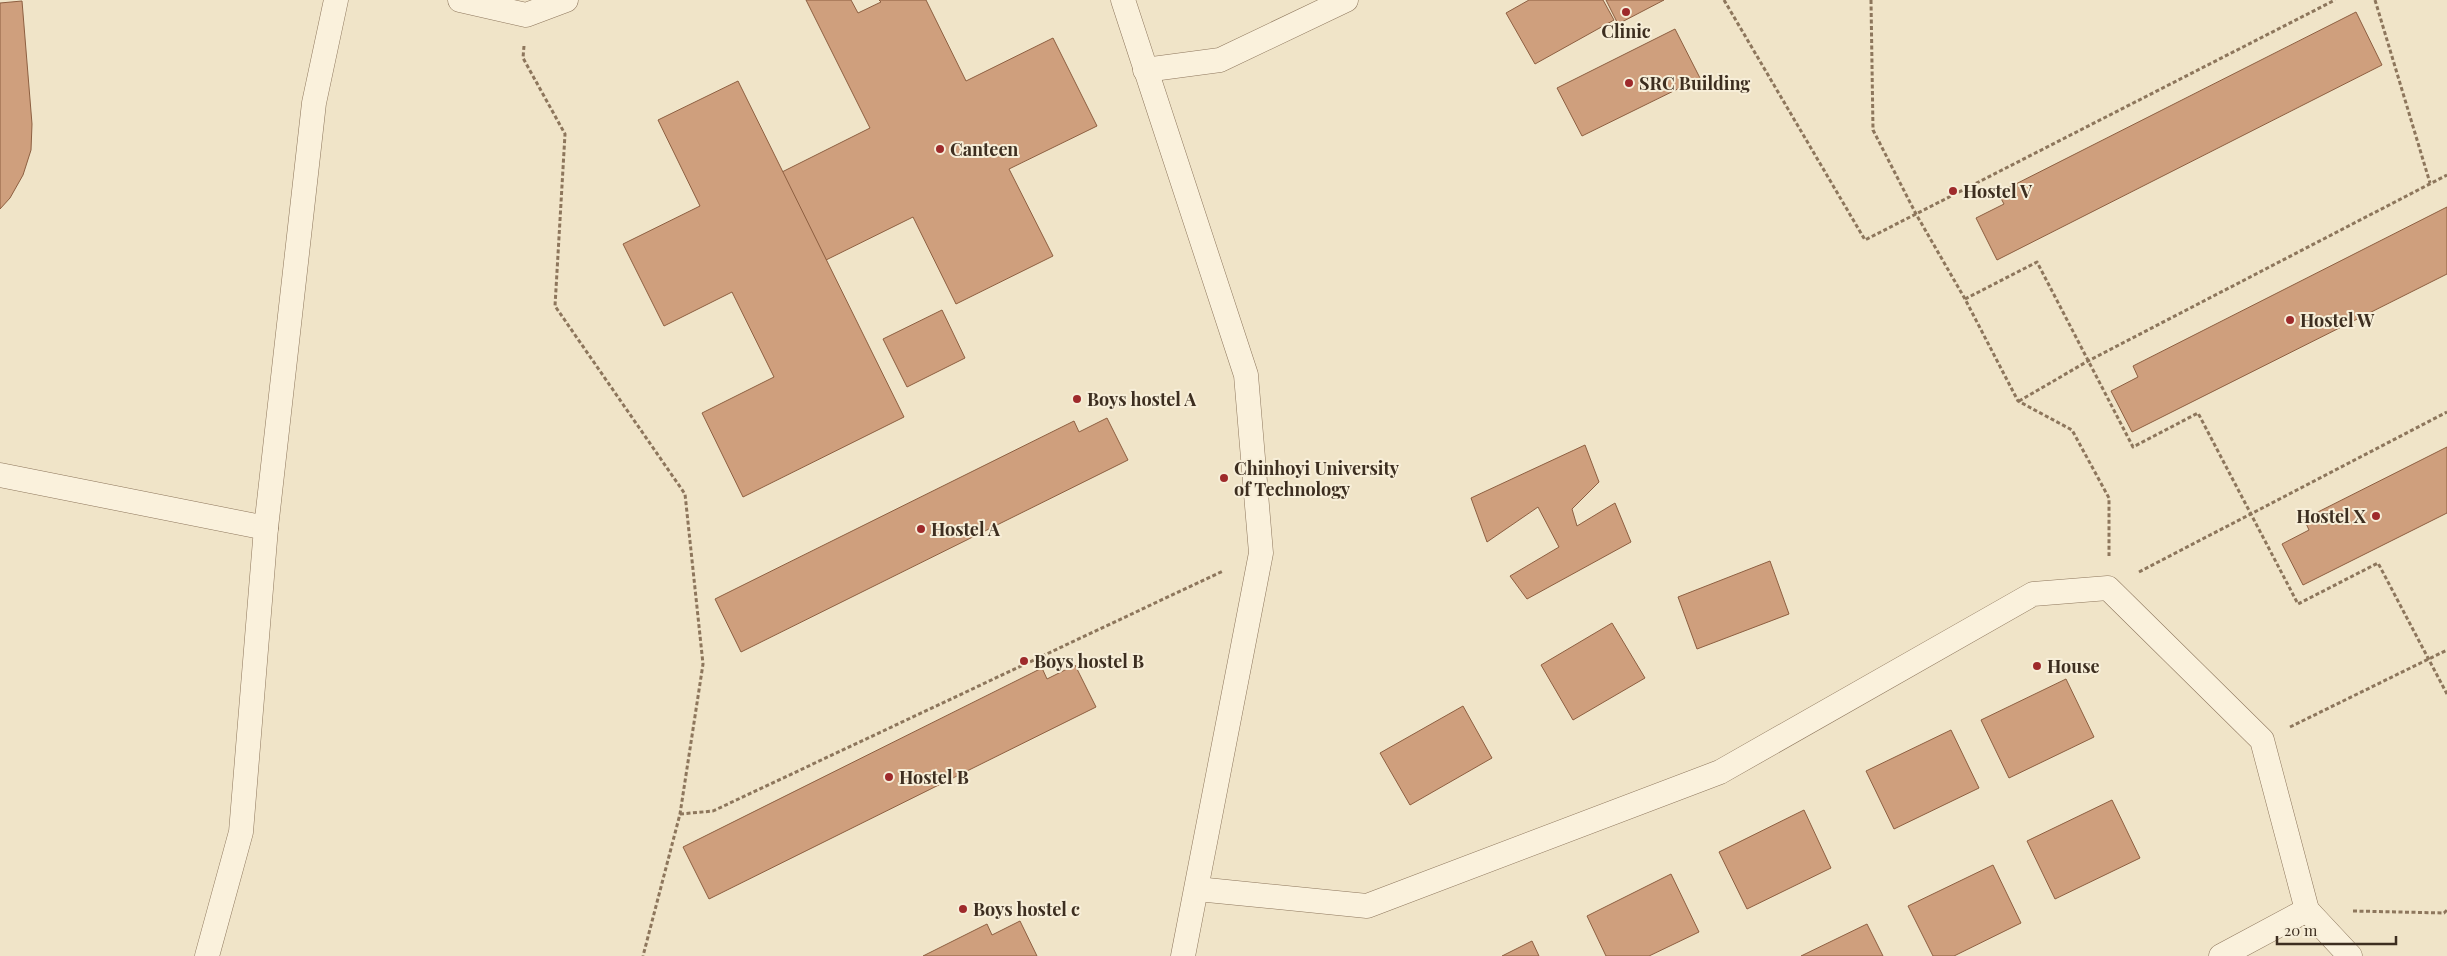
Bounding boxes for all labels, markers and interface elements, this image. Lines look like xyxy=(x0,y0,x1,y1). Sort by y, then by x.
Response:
marker: Clinic xyxy=(1620,6,1632,18)
place label: Clinic xyxy=(1601,19,1651,43)
place label: SRC Building xyxy=(1639,71,1750,95)
marker: SRC Building xyxy=(1623,77,1635,89)
place label: Canteen xyxy=(950,137,1018,161)
marker: Canteen xyxy=(934,143,946,155)
place label: Hostel V xyxy=(1963,179,2033,203)
marker: Hostel V xyxy=(1947,185,1959,197)
place label: Hostel W xyxy=(2300,308,2375,332)
marker: Hostel W xyxy=(2284,314,2296,326)
place label: Boys hostel A xyxy=(1087,387,1197,411)
marker: Boys hostel A xyxy=(1071,393,1083,405)
place label: Chinhoyi University of Technology xyxy=(1234,456,1400,501)
marker: Chinhoyi University of Technology xyxy=(1218,472,1230,484)
place label: Hostel X xyxy=(2296,504,2367,528)
marker: Hostel X xyxy=(2370,510,2382,522)
place label: Hostel A xyxy=(931,517,1001,541)
marker: Hostel A xyxy=(915,523,927,535)
place label: Boys hostel B xyxy=(1034,649,1144,673)
place label: House xyxy=(2047,654,2100,678)
marker: Boys hostel B xyxy=(1018,655,1030,667)
marker: House xyxy=(2031,660,2043,672)
place label: Hostel B xyxy=(899,765,969,789)
marker: Hostel B xyxy=(883,771,895,783)
place label: Boys hostel c xyxy=(973,897,1080,921)
marker: Boys hostel c xyxy=(957,903,969,915)
scale bar xyxy=(2277,914,2396,946)
text: 20 m xyxy=(2284,920,2318,940)

